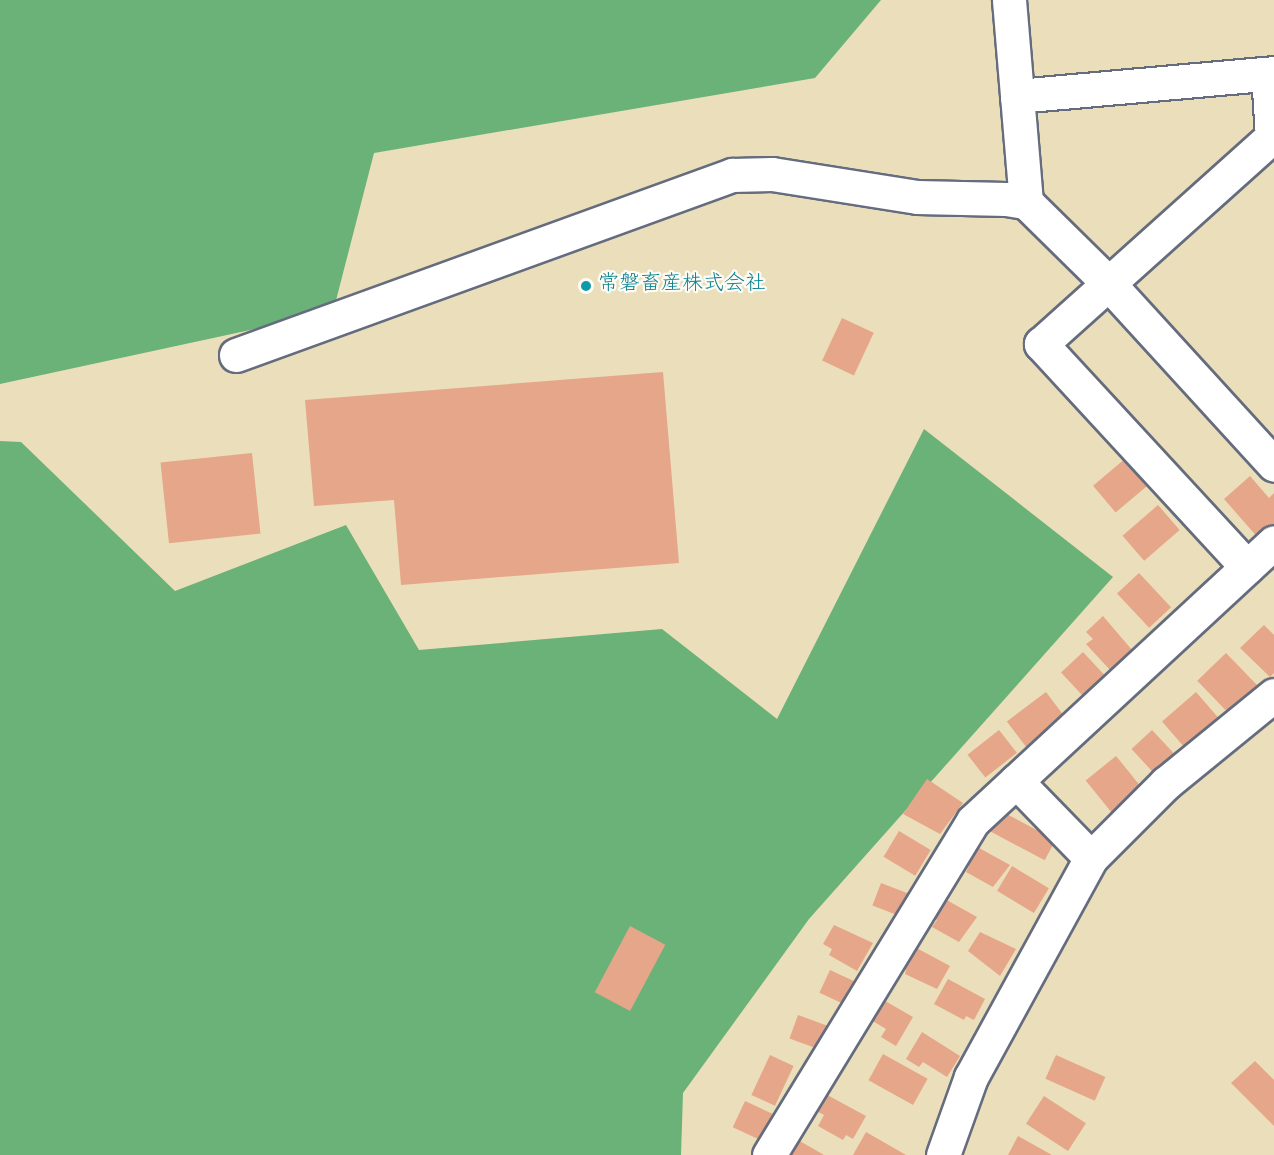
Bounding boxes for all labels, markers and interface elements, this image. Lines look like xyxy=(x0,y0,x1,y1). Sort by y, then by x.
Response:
place label: 常磐畜産株式会社 xyxy=(598,273,766,299)
marker: 常磐畜産株式会社 xyxy=(579,279,593,293)

